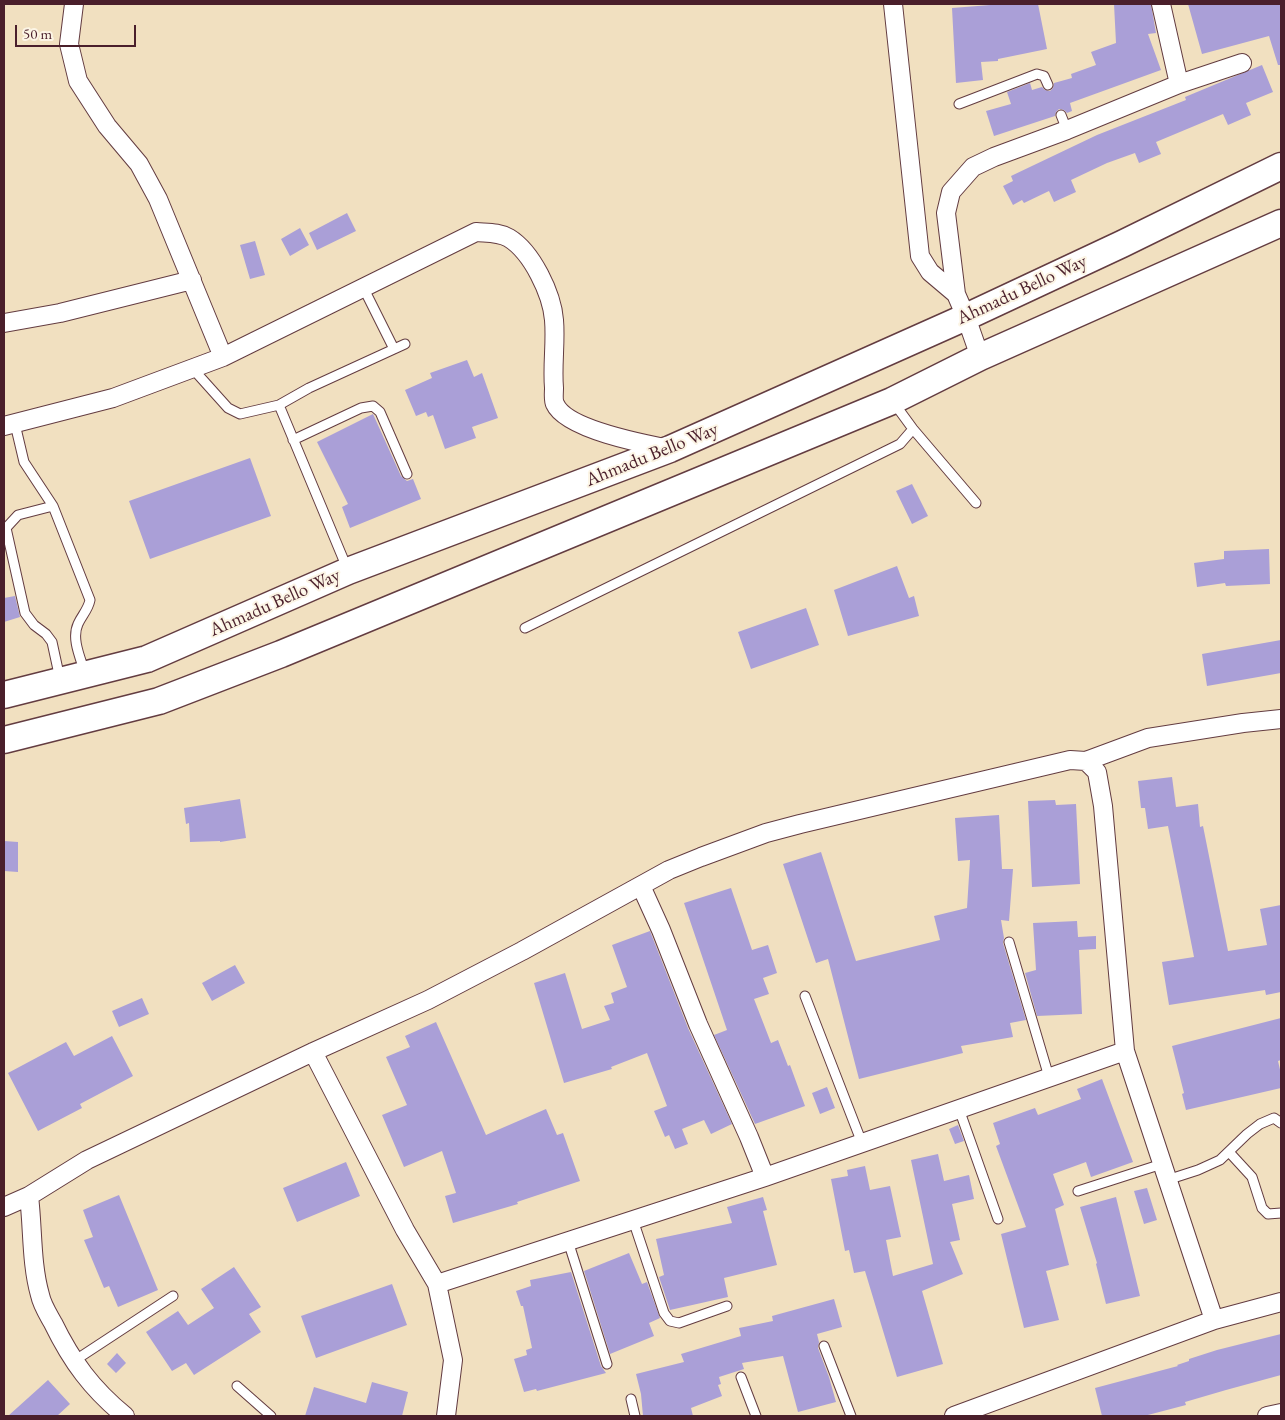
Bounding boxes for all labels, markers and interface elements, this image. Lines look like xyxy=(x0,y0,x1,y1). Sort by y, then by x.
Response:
scale bar xyxy=(18,15,139,47)
text: 50 m xyxy=(23,24,52,43)
street label: Ahmadu Bello Way xyxy=(953,250,1091,330)
street label: Ahmadu Bello Way xyxy=(582,418,722,492)
street label: Ahmadu Bello Way xyxy=(206,564,344,642)

